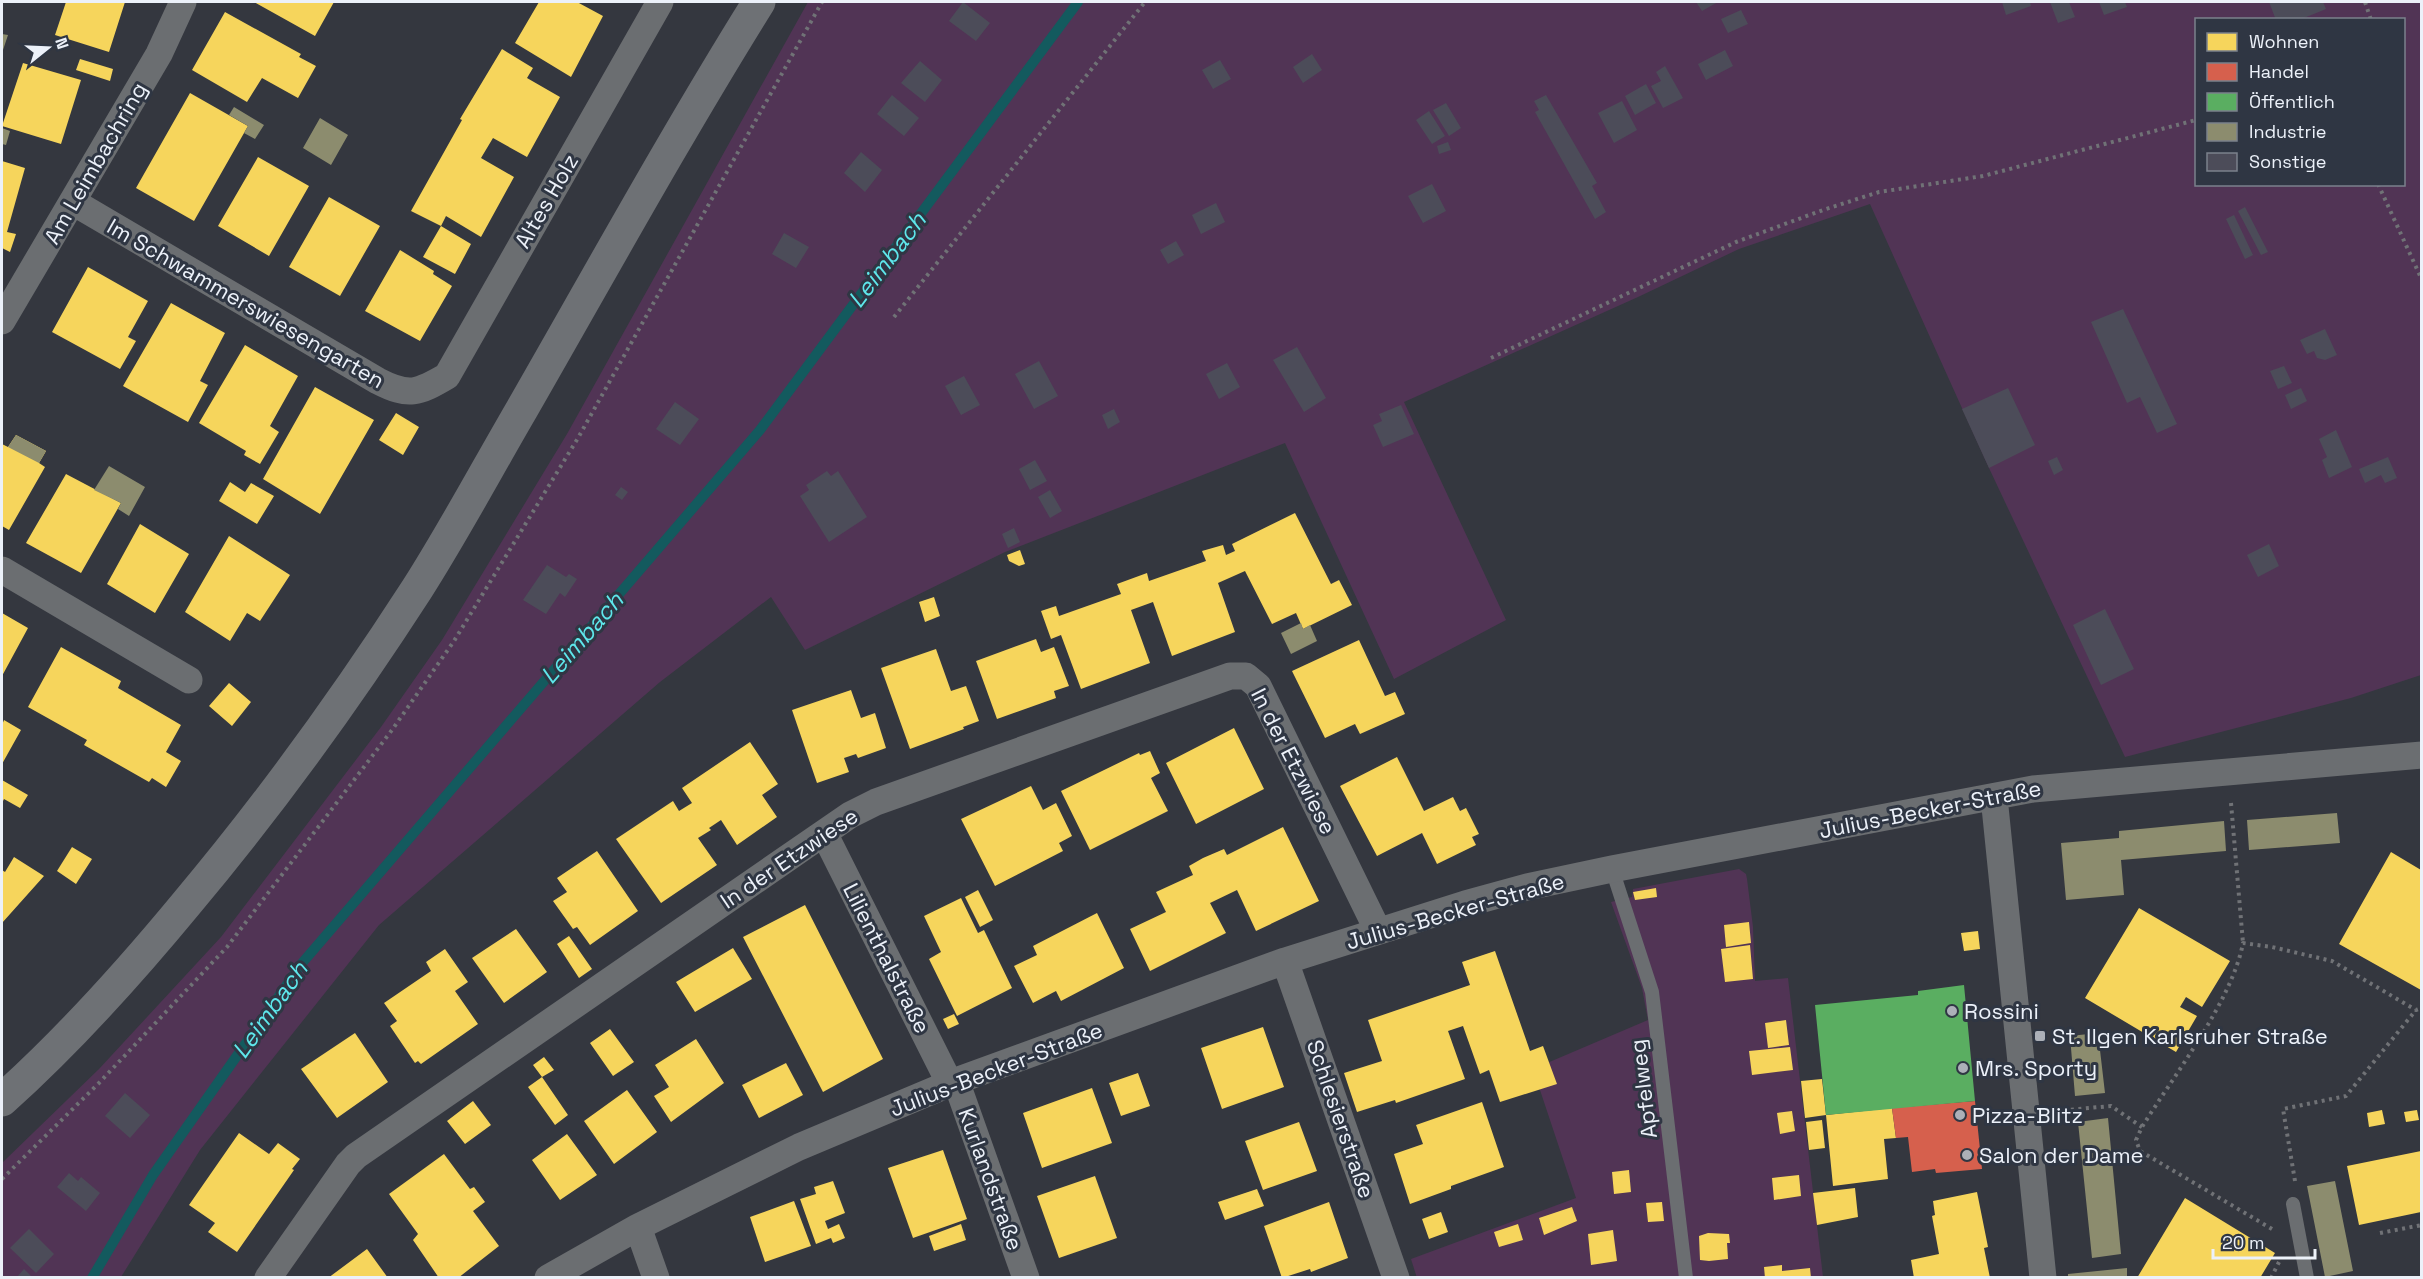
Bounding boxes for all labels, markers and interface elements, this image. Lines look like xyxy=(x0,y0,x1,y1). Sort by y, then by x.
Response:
north arrow xyxy=(18,18,78,78)
legend xyxy=(2195,18,2405,186)
text: Wohnen xyxy=(2249,30,2319,53)
text: N xyxy=(50,35,73,52)
text: Handel xyxy=(2249,60,2309,83)
street label: Am Leimbachring xyxy=(37,77,153,249)
text: Öffentlich xyxy=(2249,90,2335,113)
text: Industrie xyxy=(2249,120,2326,143)
street label: Altes Holz xyxy=(508,149,584,253)
text: Sonstige xyxy=(2249,150,2326,173)
water label: Leimbach xyxy=(841,205,933,314)
street label: Im Schwammerswiesengarten xyxy=(102,212,390,394)
water label: Leimbach xyxy=(533,584,631,690)
street label: In der Etzwiese xyxy=(1245,683,1343,839)
street label: Julius-Becker-Straße xyxy=(1817,774,2043,844)
street label: In der Etzwiese xyxy=(715,802,863,914)
street label: Julius-Becker-Straße xyxy=(1343,866,1567,956)
street label: Lilienthalstraße xyxy=(837,878,937,1038)
water label: Leimbach xyxy=(225,954,315,1064)
place label: Rossini xyxy=(1964,997,2039,1025)
marker: Rossini xyxy=(1945,1004,1959,1018)
street label: Julius-Becker-Straße xyxy=(886,1015,1106,1123)
place label: St. Ilgen Karlsruher Straße xyxy=(2052,1022,2328,1050)
marker: St. Ilgen Karlsruher Straße xyxy=(2033,1029,2047,1043)
street label: Schlesierstraße xyxy=(1301,1036,1381,1202)
street label: Apfelweg xyxy=(1623,1038,1663,1140)
place label: Mrs. Sporty xyxy=(1975,1054,2097,1082)
marker: Mrs. Sporty xyxy=(1956,1061,1970,1075)
place label: Pizza-Blitz xyxy=(1972,1101,2083,1129)
street label: Kurlandstraße xyxy=(952,1104,1030,1254)
marker: Pizza-Blitz xyxy=(1953,1108,1967,1122)
place label: Salon der Dame xyxy=(1979,1141,2144,1169)
marker: Salon der Dame xyxy=(1960,1148,1974,1162)
scale bar xyxy=(2213,1222,2315,1260)
text: 20 m xyxy=(2222,1231,2265,1254)

